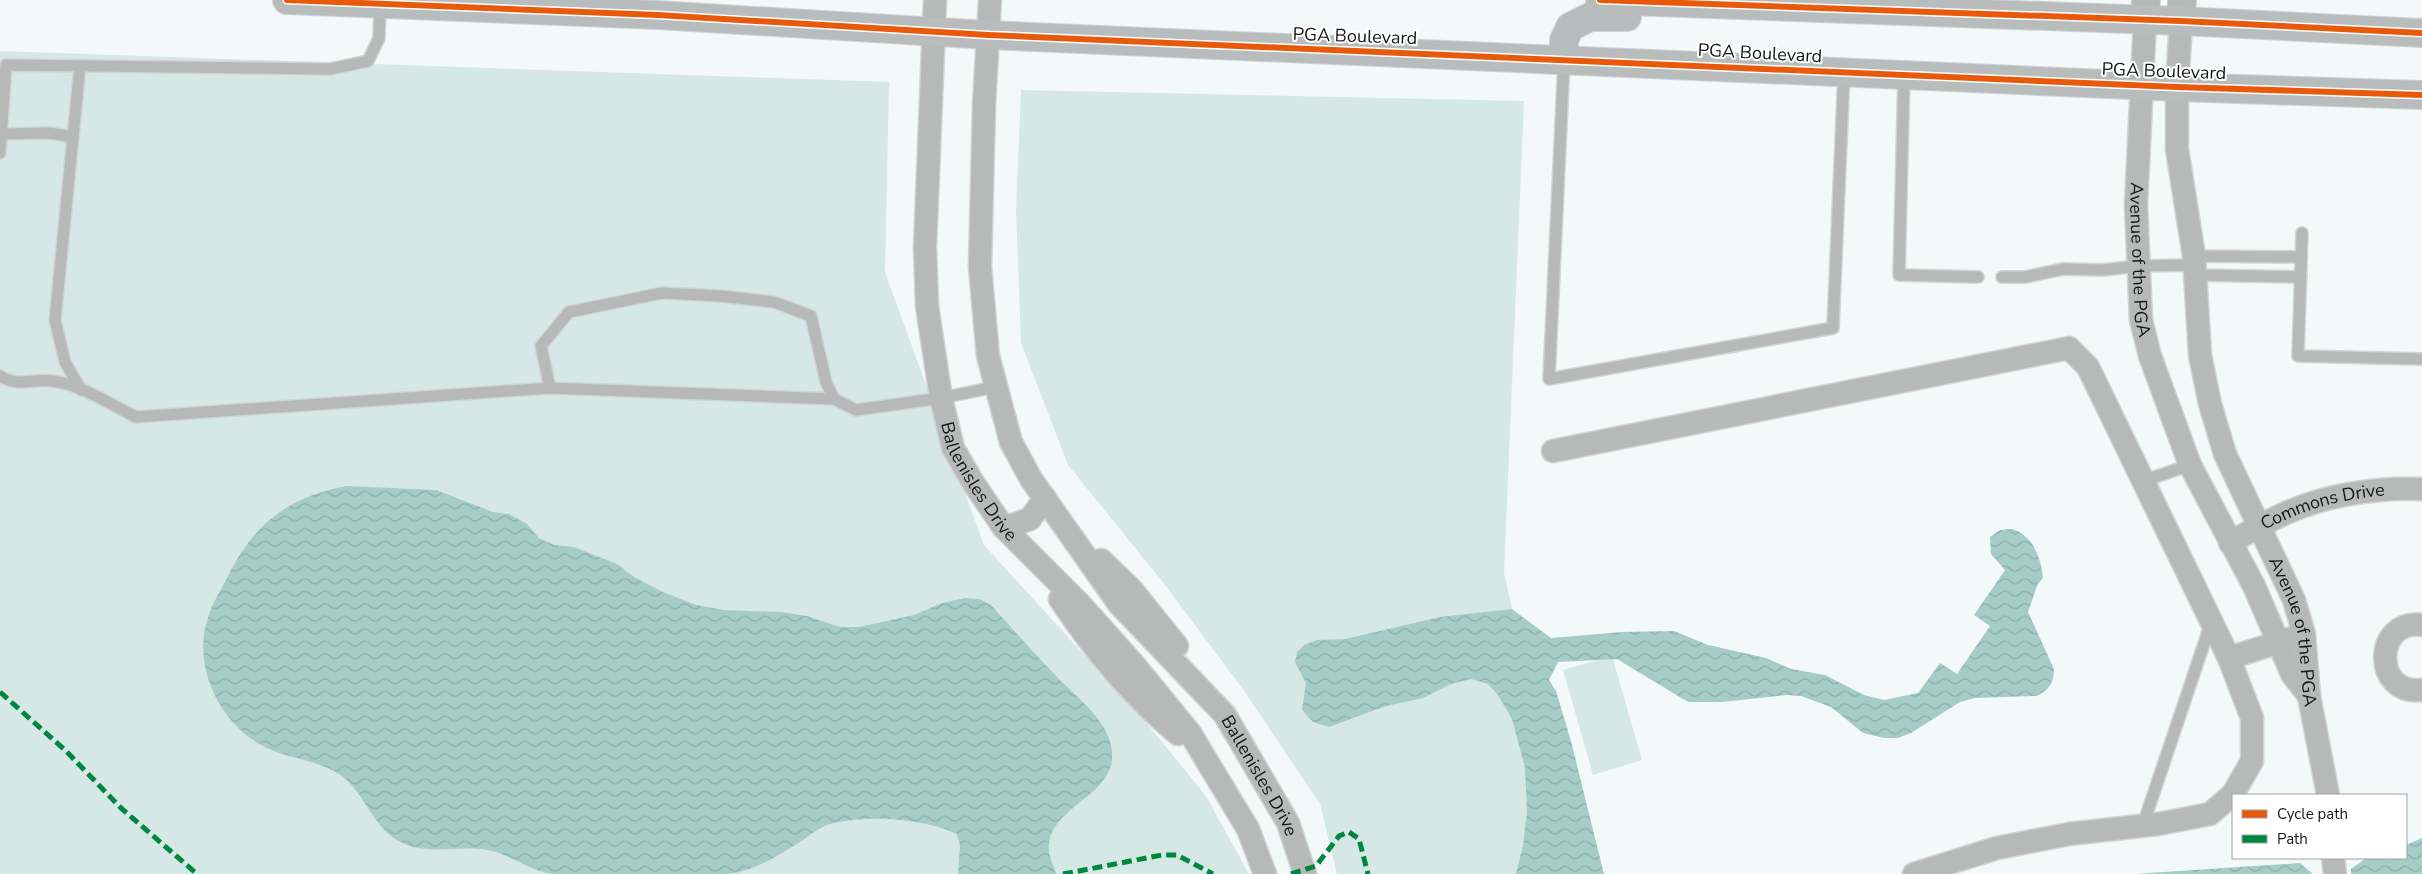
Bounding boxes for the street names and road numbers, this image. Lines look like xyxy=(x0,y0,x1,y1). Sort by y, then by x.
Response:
street label: PGA Boulevard xyxy=(1292,22,1418,50)
street label: PGA Boulevard xyxy=(1697,38,1823,68)
street label: PGA Boulevard xyxy=(2101,57,2227,85)
street label: Avenue of the PGA xyxy=(2124,182,2157,339)
street label: Ballenisles Drive xyxy=(935,419,1023,547)
street label: Commons Drive xyxy=(2256,478,2386,535)
street label: Avenue of the PGA xyxy=(2263,553,2323,708)
street label: Ballenisles Drive xyxy=(1216,711,1303,839)

